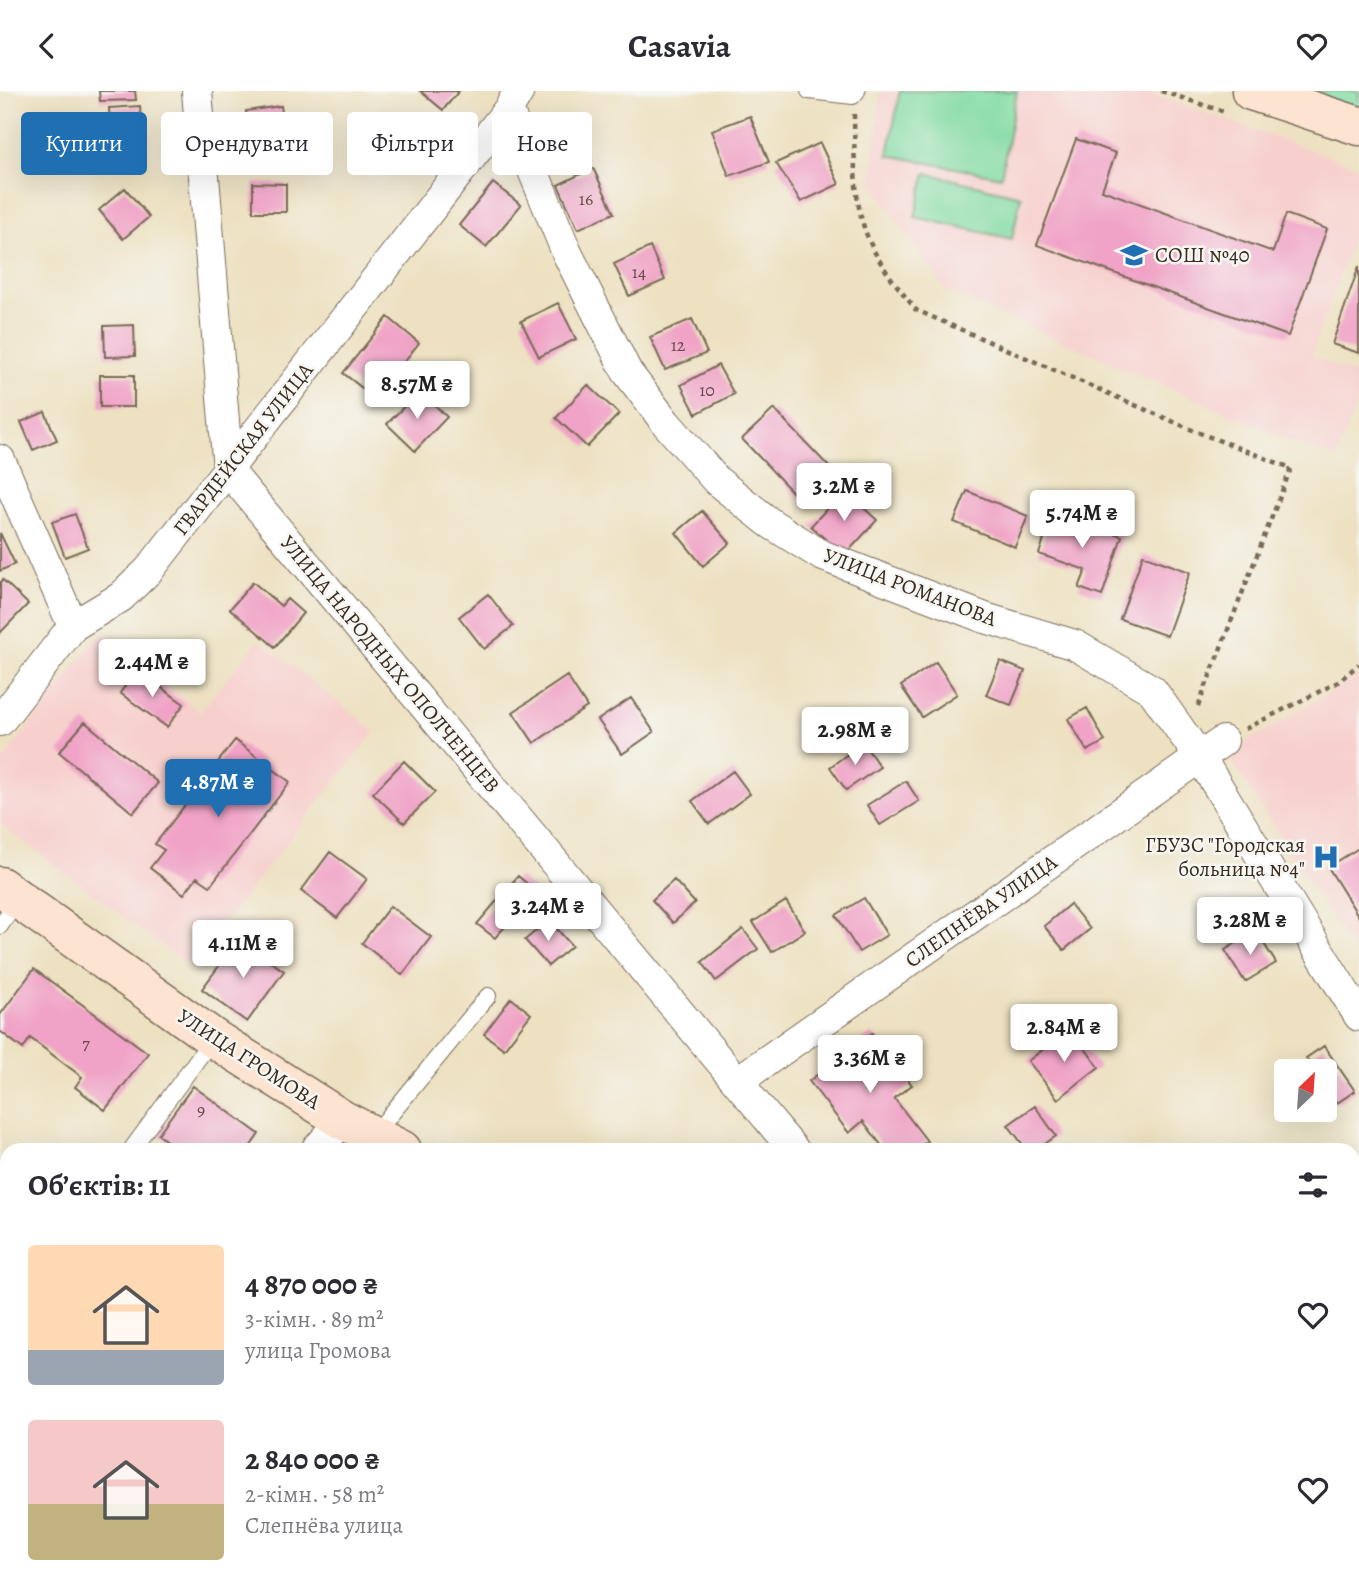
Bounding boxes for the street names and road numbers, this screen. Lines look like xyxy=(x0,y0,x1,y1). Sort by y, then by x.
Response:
street label: ГВАРДЕЙСКАЯ УЛИЦА xyxy=(167,356,320,541)
street label: УЛИЦА НАРОДНЫХ ОПОЛЧЕНЦЕВ xyxy=(274,529,506,799)
street label: УЛИЦА РОМАНОВА xyxy=(819,541,1001,633)
street label: СЛЕПНЁВА УЛИЦА xyxy=(900,848,1063,974)
street label: УЛИЦА ГРОМОВА xyxy=(172,1002,327,1116)

